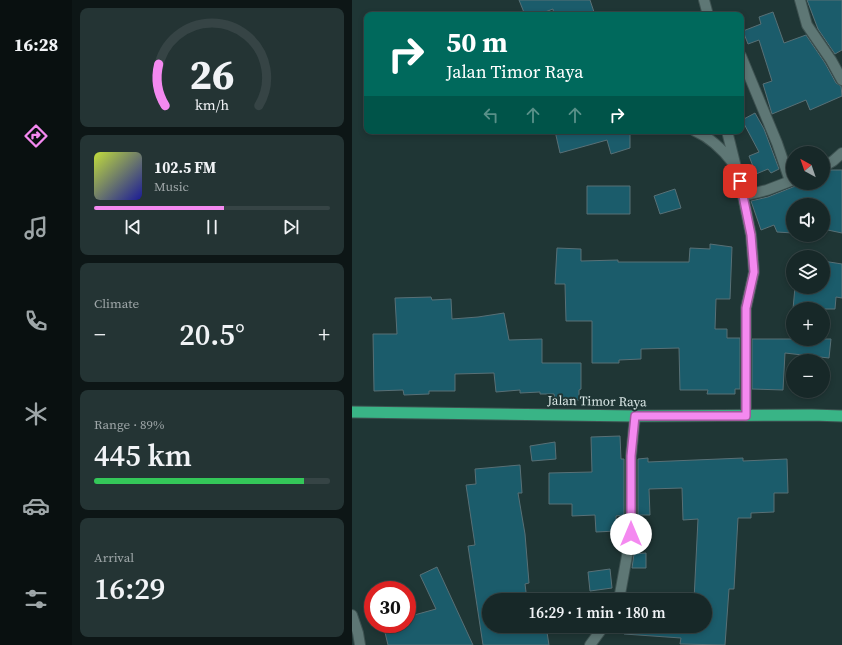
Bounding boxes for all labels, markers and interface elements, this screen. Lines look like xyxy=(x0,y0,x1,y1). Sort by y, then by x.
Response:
text: 50 m xyxy=(446,23,508,61)
icon: right xyxy=(380,28,432,80)
text: 16:28 xyxy=(14,32,58,57)
text: 26 xyxy=(189,46,235,103)
text: Jalan Timor Raya xyxy=(446,59,583,84)
text: km/h xyxy=(195,94,229,114)
icon: left xyxy=(480,104,502,126)
icon: ahead xyxy=(522,104,544,126)
icon: ahead xyxy=(564,104,586,126)
icon: right xyxy=(606,104,628,126)
icon: directions xyxy=(22,122,50,150)
north arrow xyxy=(786,146,830,190)
map controls xyxy=(786,146,830,398)
text: 102.5 FM xyxy=(154,157,216,178)
pin xyxy=(723,164,757,198)
icon: arrive xyxy=(729,170,751,192)
text: Music xyxy=(154,178,189,195)
button: sound xyxy=(786,198,830,242)
icon: music xyxy=(22,214,50,242)
icon: previous xyxy=(122,216,144,238)
icon: pause xyxy=(201,216,223,238)
icon: next xyxy=(280,216,302,238)
button: layers xyxy=(786,250,830,294)
text: Climate xyxy=(94,295,139,312)
button: + xyxy=(786,302,830,346)
icon: phone xyxy=(22,307,50,335)
text: 20.5° xyxy=(179,314,245,355)
text: − xyxy=(94,319,106,349)
text: + xyxy=(318,319,330,349)
button: − xyxy=(786,354,830,398)
street label: Jalan Timor Raya xyxy=(546,392,647,410)
icon: climate xyxy=(22,400,50,428)
text: Range · 89% xyxy=(94,416,165,433)
text: 445 km xyxy=(94,435,192,476)
icon: car xyxy=(22,492,50,520)
position arrow xyxy=(610,513,652,555)
text: Arrival xyxy=(94,549,134,566)
text: 16:29 xyxy=(94,568,165,609)
speed limit sign: 30 xyxy=(364,581,416,633)
icon: filters xyxy=(22,585,50,613)
text: 16:29 · 1 min · 180 m xyxy=(529,602,665,623)

